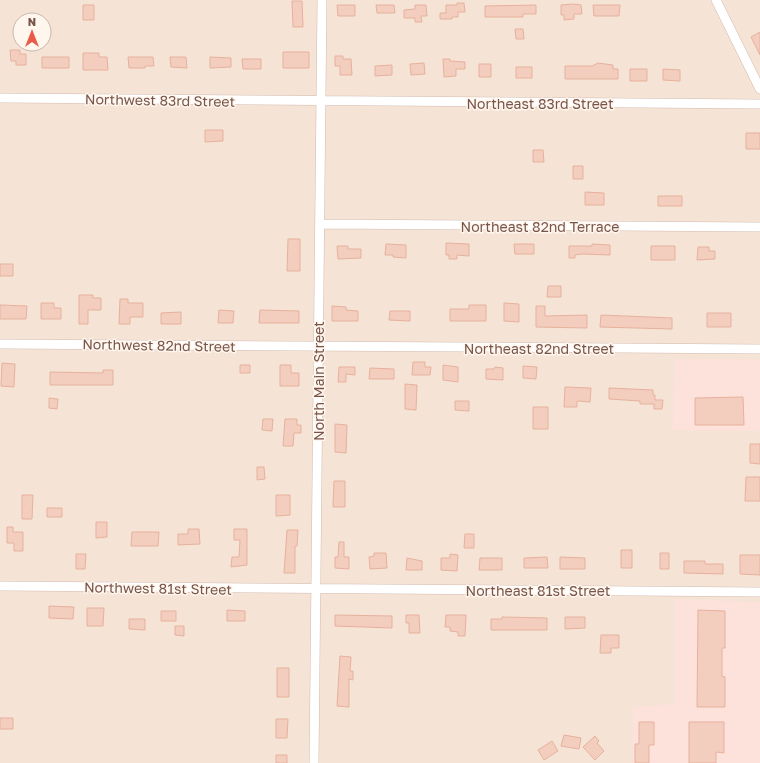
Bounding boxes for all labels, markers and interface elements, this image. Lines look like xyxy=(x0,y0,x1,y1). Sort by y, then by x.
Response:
north arrow xyxy=(12,12,52,52)
text: N xyxy=(28,15,36,28)
street label: Northwest 83rd Street xyxy=(85,90,235,110)
street label: Northeast 83rd Street xyxy=(466,95,614,112)
street label: Northeast 82nd Terrace xyxy=(461,218,619,235)
street label: North Main Street xyxy=(310,321,327,441)
street label: Northwest 82nd Street xyxy=(82,335,236,355)
street label: Northeast 82nd Street xyxy=(464,340,614,357)
street label: Northwest 81st Street xyxy=(84,578,232,598)
street label: Northeast 81st Street xyxy=(466,582,610,599)

